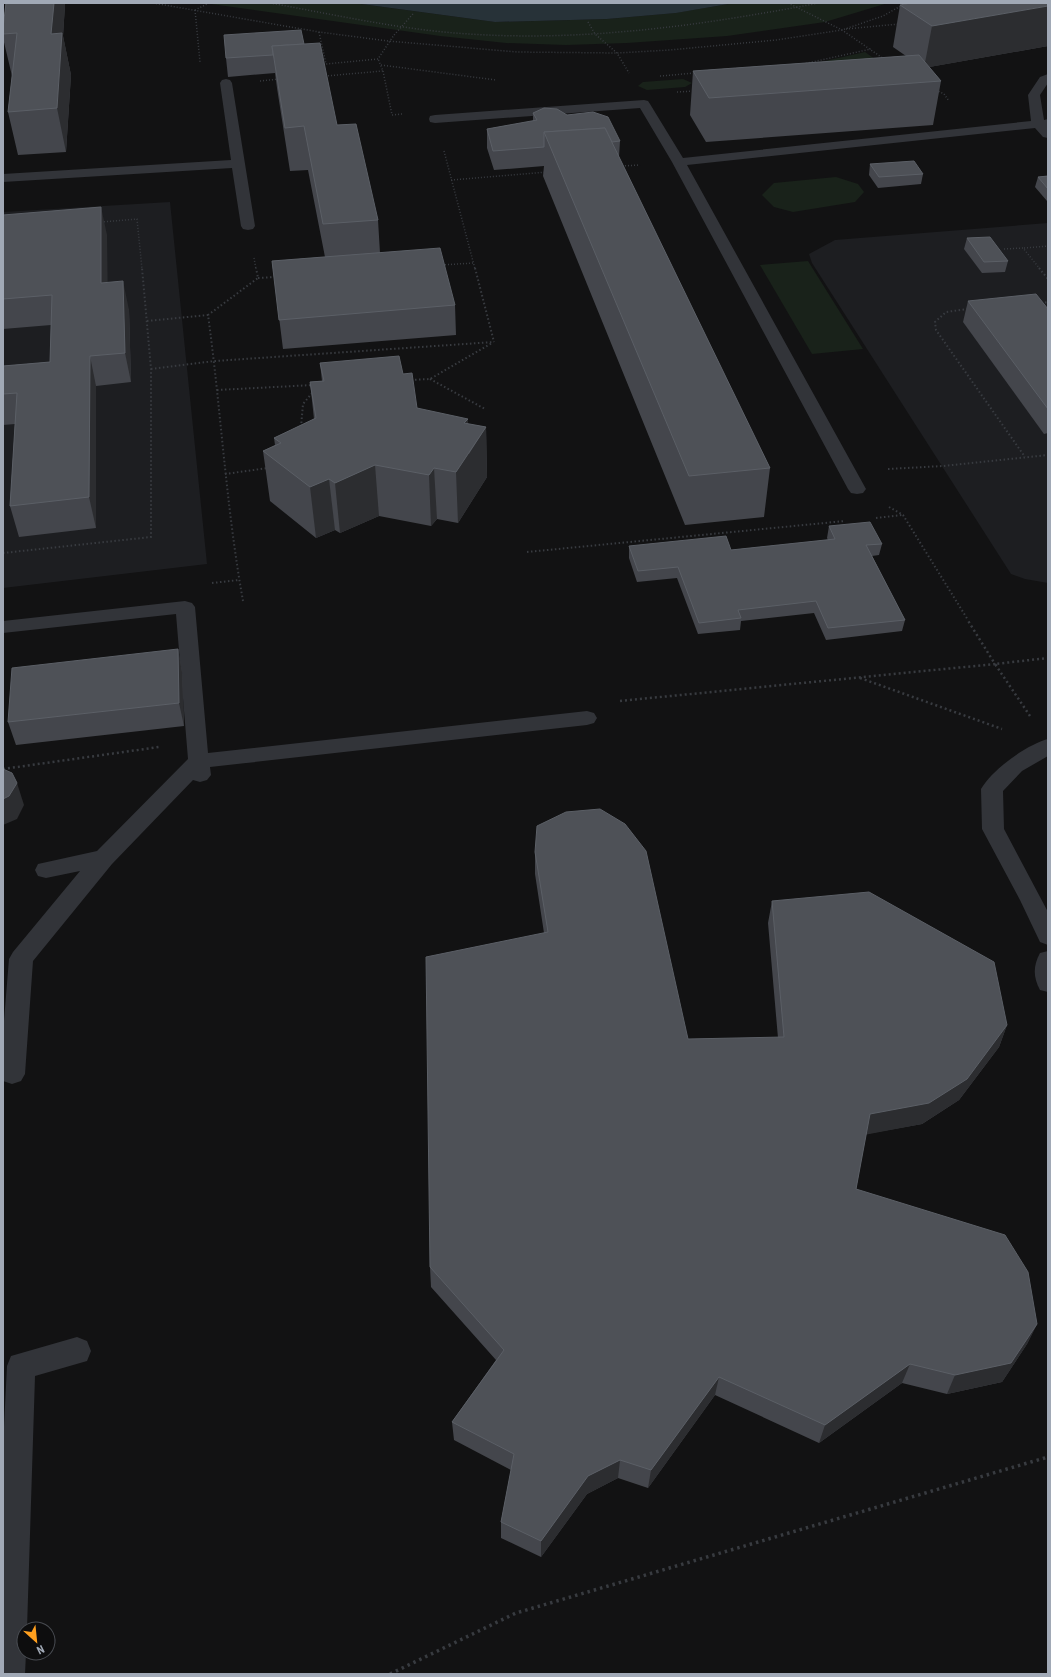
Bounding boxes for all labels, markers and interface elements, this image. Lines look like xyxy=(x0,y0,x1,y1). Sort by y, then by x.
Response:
north arrow xyxy=(16,1621,56,1661)
text: N xyxy=(34,1642,46,1657)

